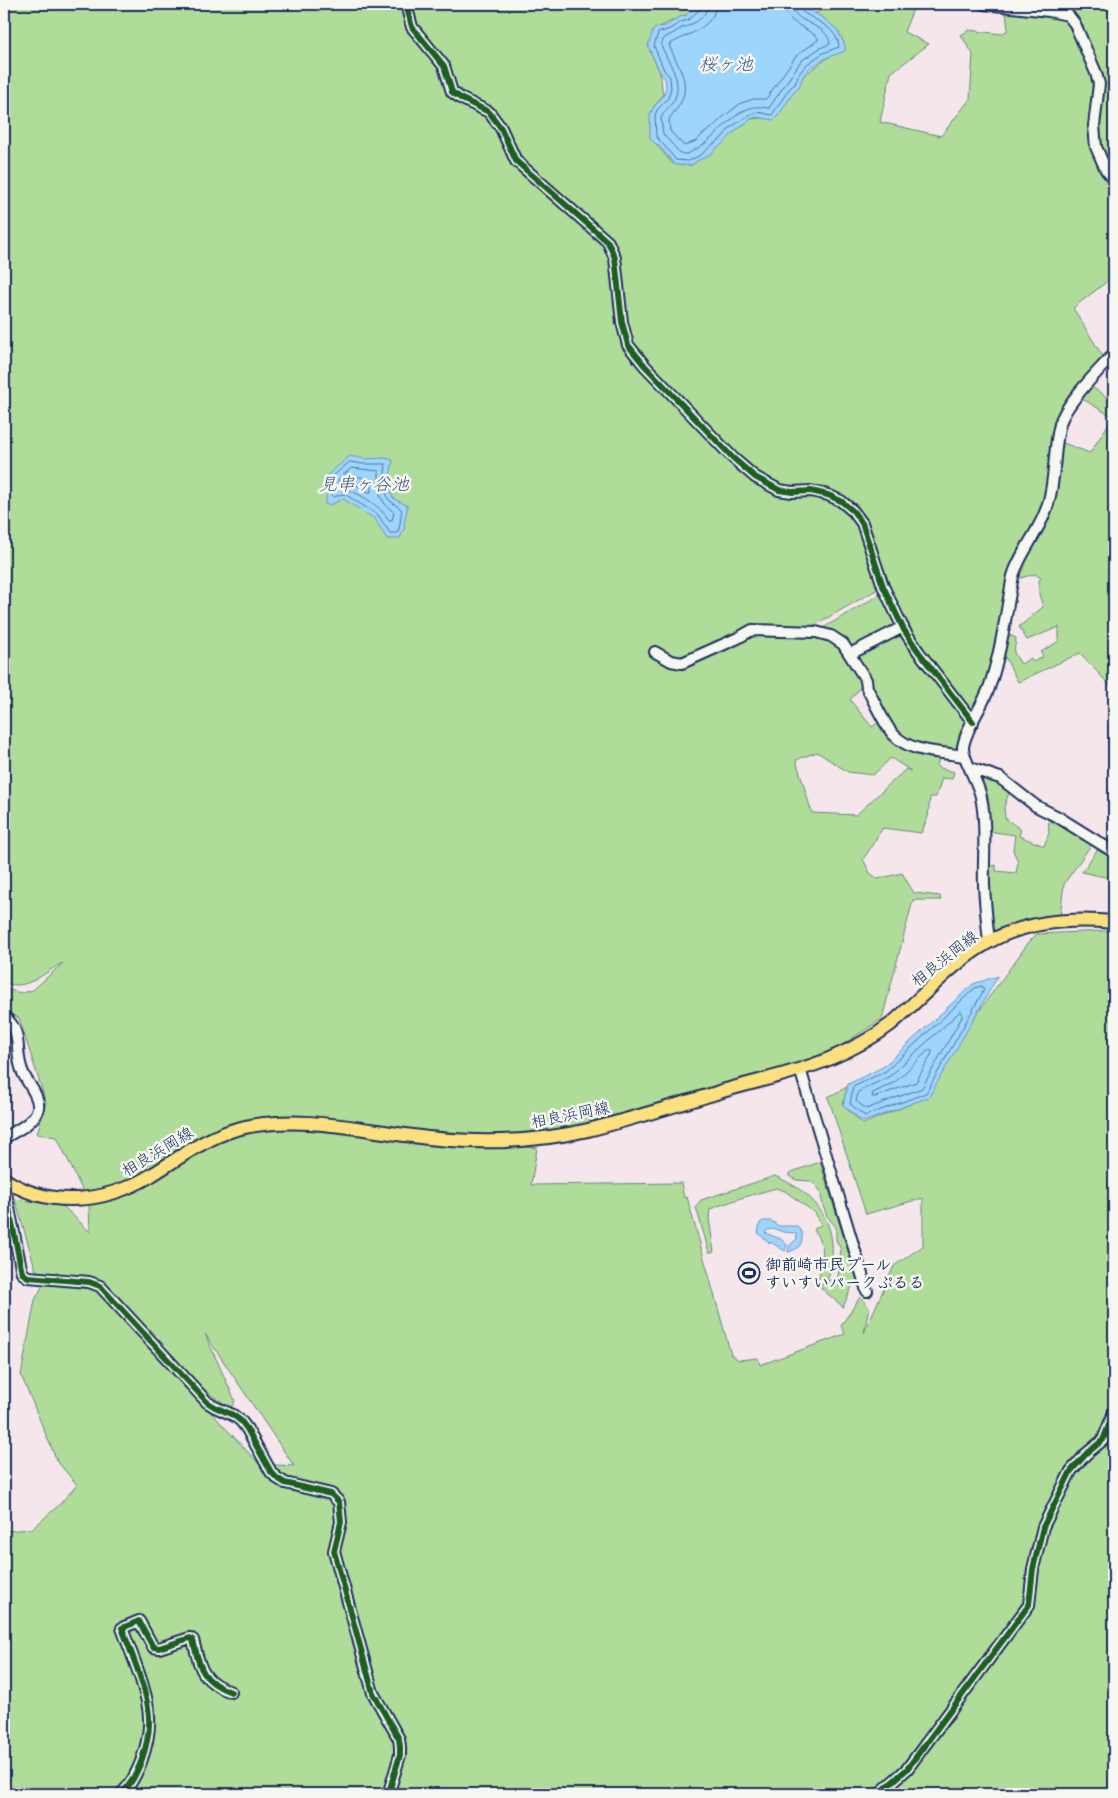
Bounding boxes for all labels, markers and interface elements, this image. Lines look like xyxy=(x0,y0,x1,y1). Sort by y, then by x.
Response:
water label: 桜ヶ池 xyxy=(699,53,754,77)
water label: 見串ヶ谷池 xyxy=(319,473,410,497)
street label: 相良浜岡線 xyxy=(907,926,983,992)
street label: 相良浜岡線 xyxy=(529,1098,612,1133)
street label: 相良浜岡線 xyxy=(118,1123,197,1182)
place label: 御前崎市民プール すいすいパークぷるる xyxy=(765,1255,925,1294)
sports icon: 御前崎市民プール すいすいパークぷるる xyxy=(737,1261,761,1285)

